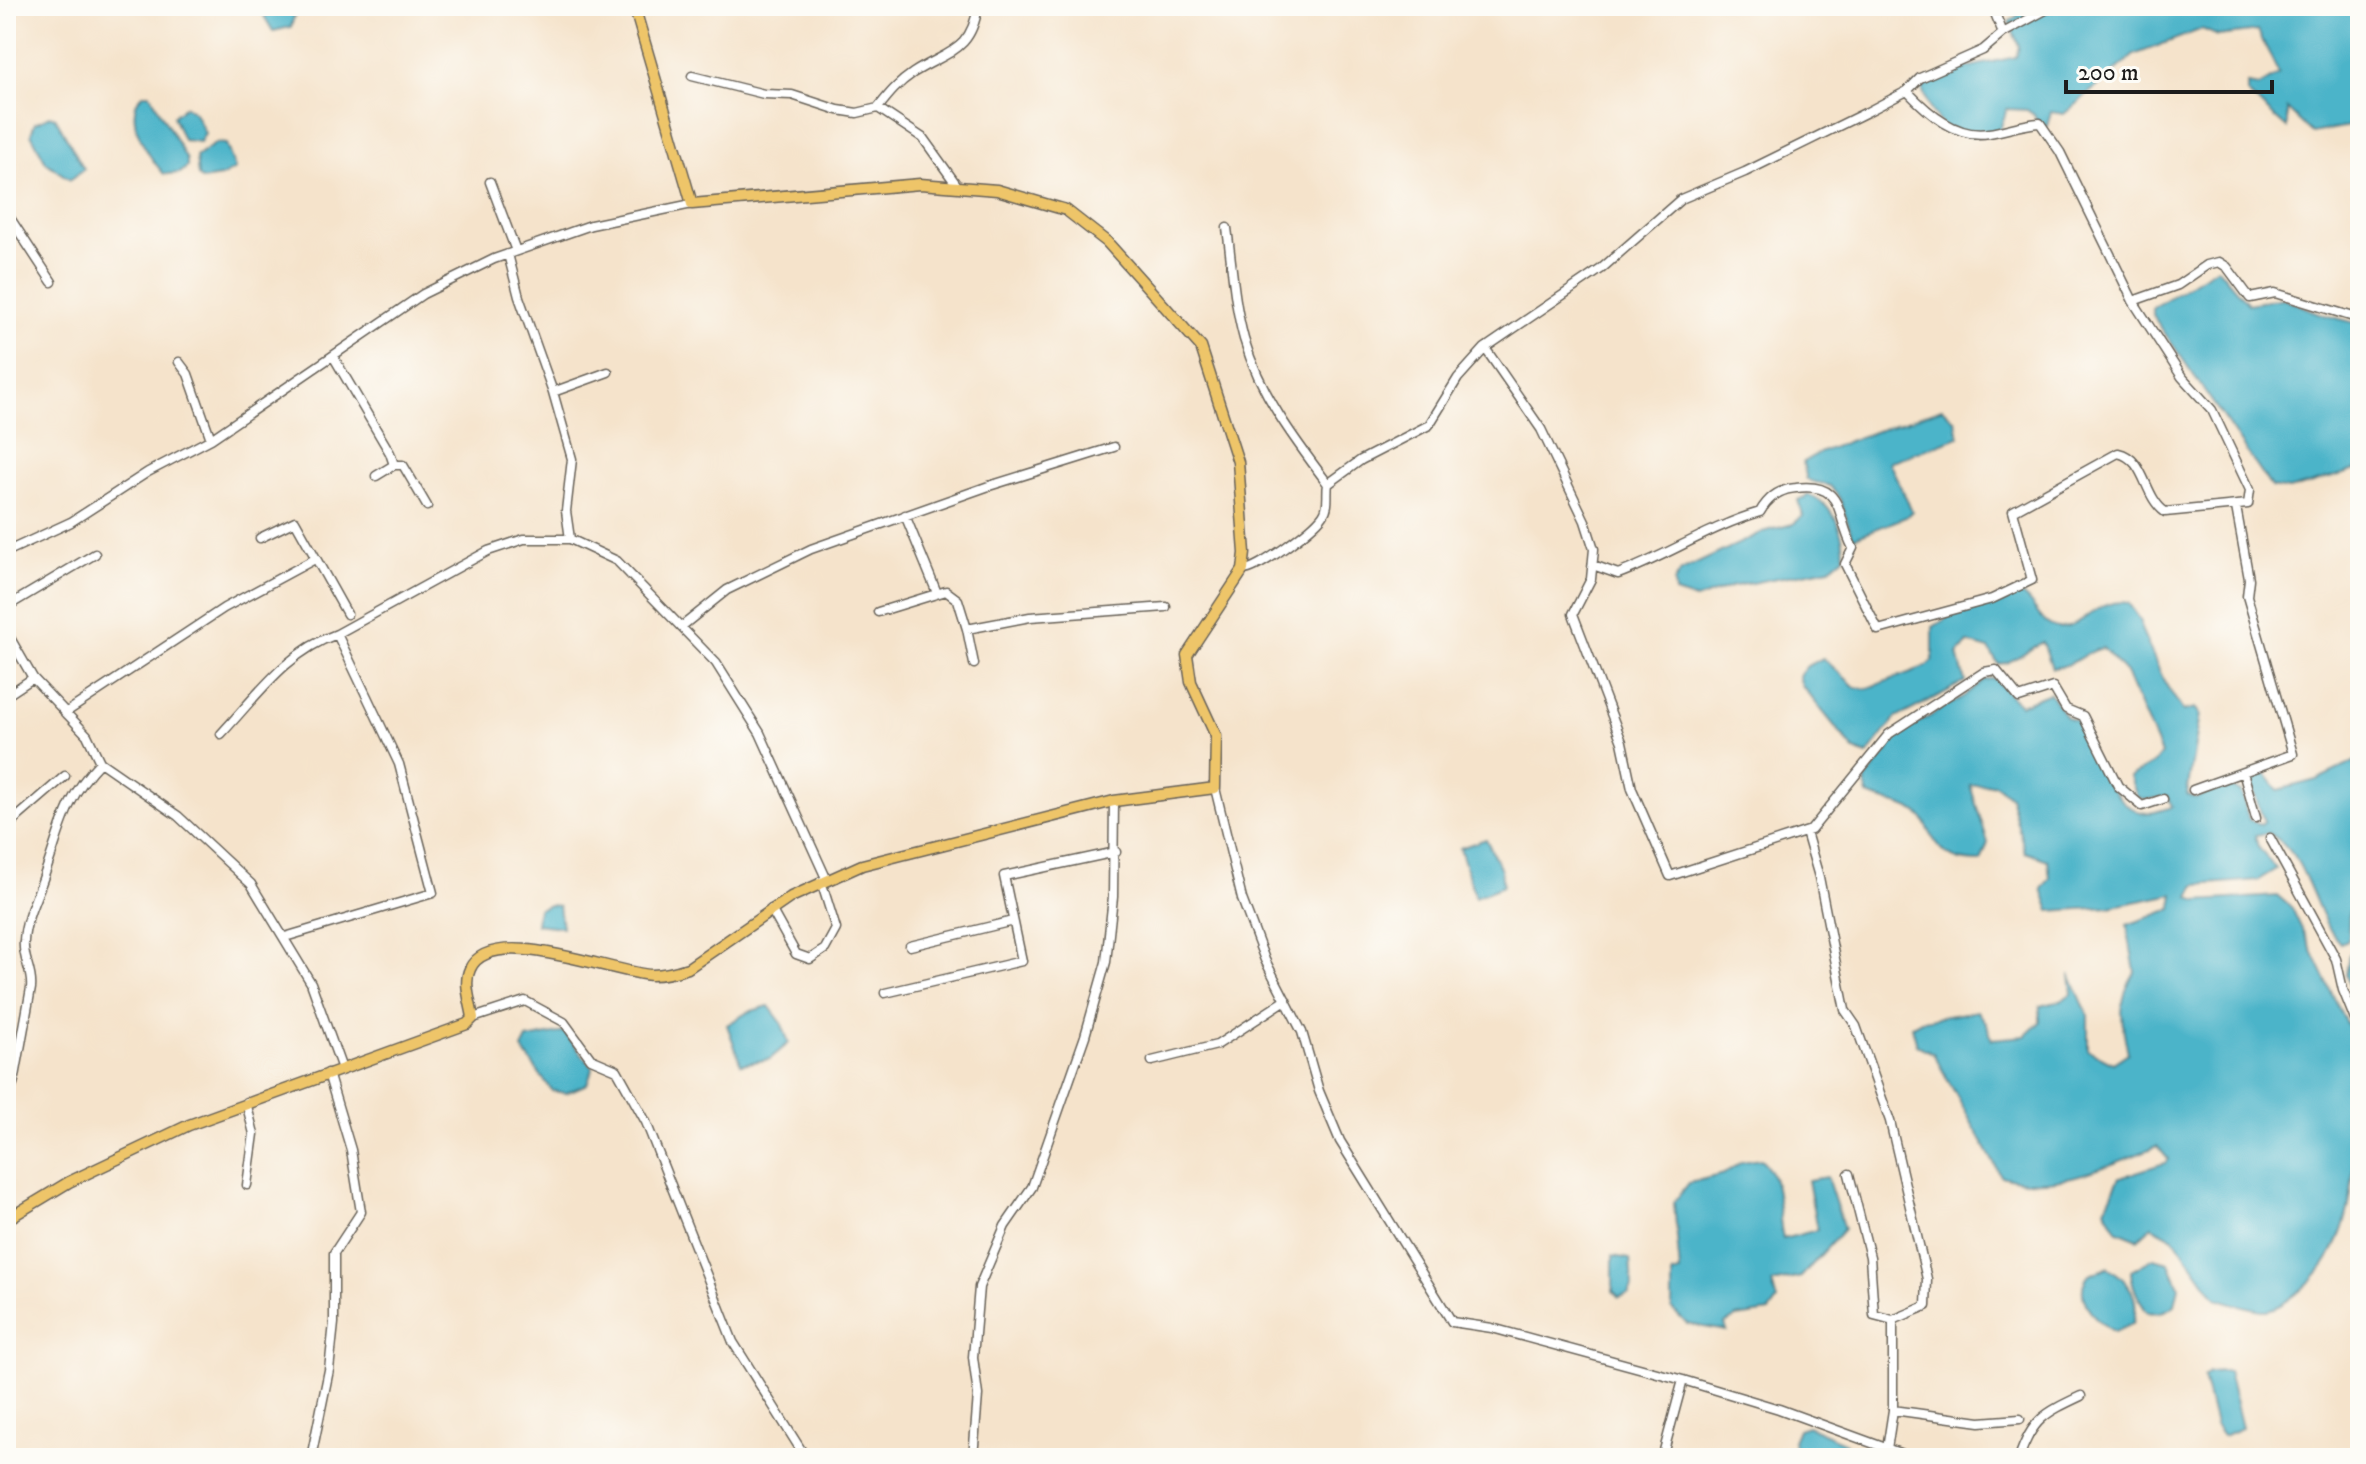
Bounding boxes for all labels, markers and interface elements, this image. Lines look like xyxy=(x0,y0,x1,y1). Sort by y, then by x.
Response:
scale bar xyxy=(2066,44,2272,94)
text: 200 m xyxy=(2078,58,2139,88)

